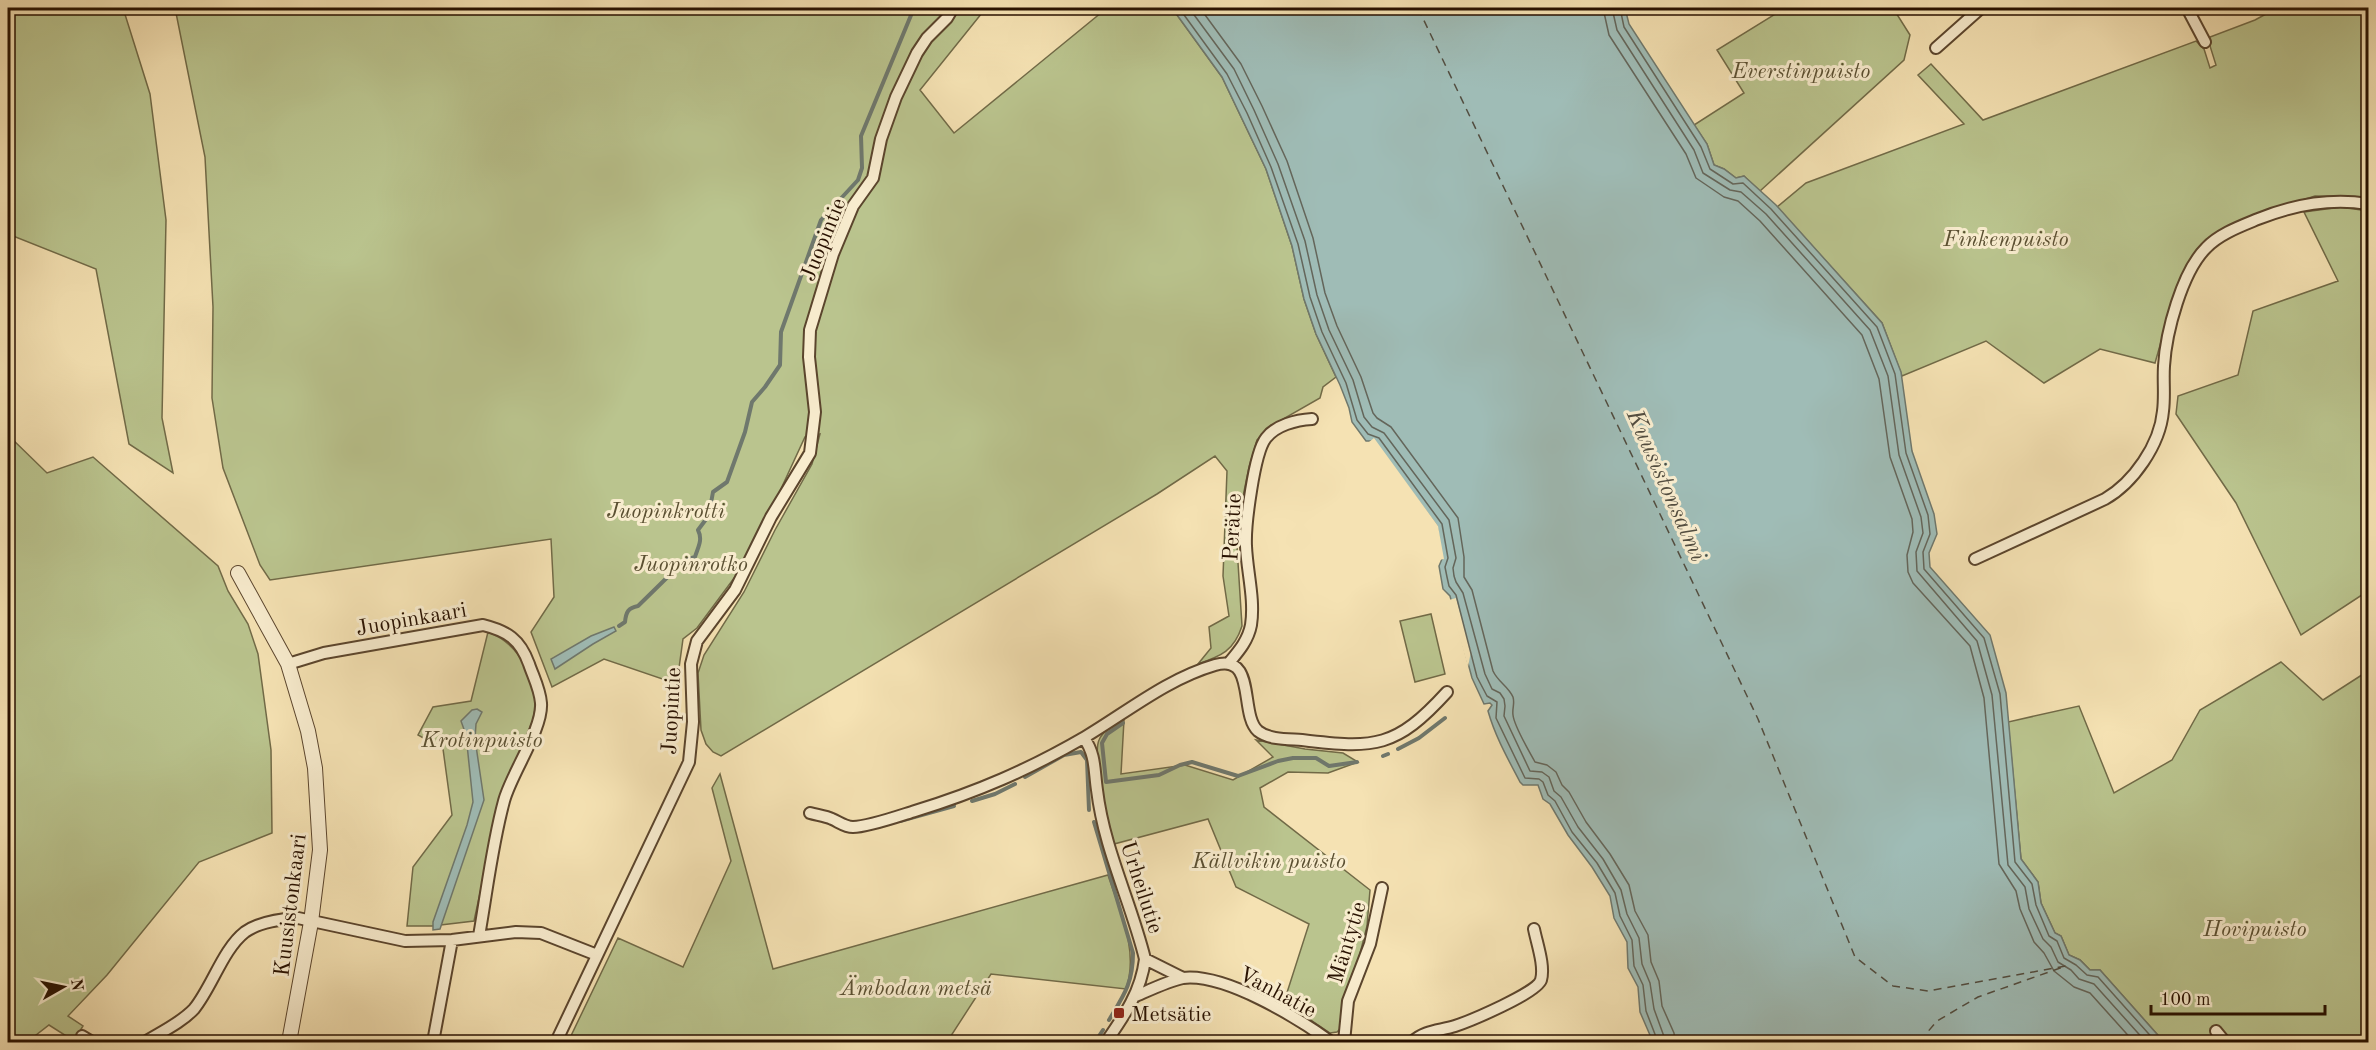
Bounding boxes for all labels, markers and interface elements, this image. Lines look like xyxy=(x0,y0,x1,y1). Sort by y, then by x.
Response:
park label: Everstinpuisto xyxy=(1731,61,1870,83)
street label: Juopintie xyxy=(797,195,850,284)
park label: Finkenpuisto xyxy=(1942,229,2069,251)
water label: Kuusistonsalmi xyxy=(1621,405,1709,565)
street label: Perätie xyxy=(1220,493,1246,561)
park label: Juopinkrotti xyxy=(607,501,726,523)
park label: Juopinrotko xyxy=(634,554,748,576)
street label: Juopinkaari xyxy=(354,599,468,641)
street label: Juopintie xyxy=(659,667,685,755)
park label: Krotinpuisto xyxy=(420,730,543,752)
street label: Kuusistonkaari xyxy=(271,832,311,978)
street label: Urheilutie xyxy=(1116,839,1166,937)
park label: Källvikin puisto xyxy=(1191,851,1346,873)
street label: Mäntytie xyxy=(1325,899,1371,986)
park label: Hovipuisto xyxy=(2202,919,2307,941)
north arrow xyxy=(33,957,93,1017)
street label: Vanhatie xyxy=(1235,963,1320,1022)
park label: Ämbodan metsä xyxy=(839,975,992,1000)
text: N xyxy=(67,978,85,993)
scale bar xyxy=(2151,978,2325,1016)
text: 100 m xyxy=(2160,991,2211,1009)
place label: Metsätie xyxy=(1131,1004,1211,1026)
marker: Metsätie xyxy=(1112,1006,1126,1020)

